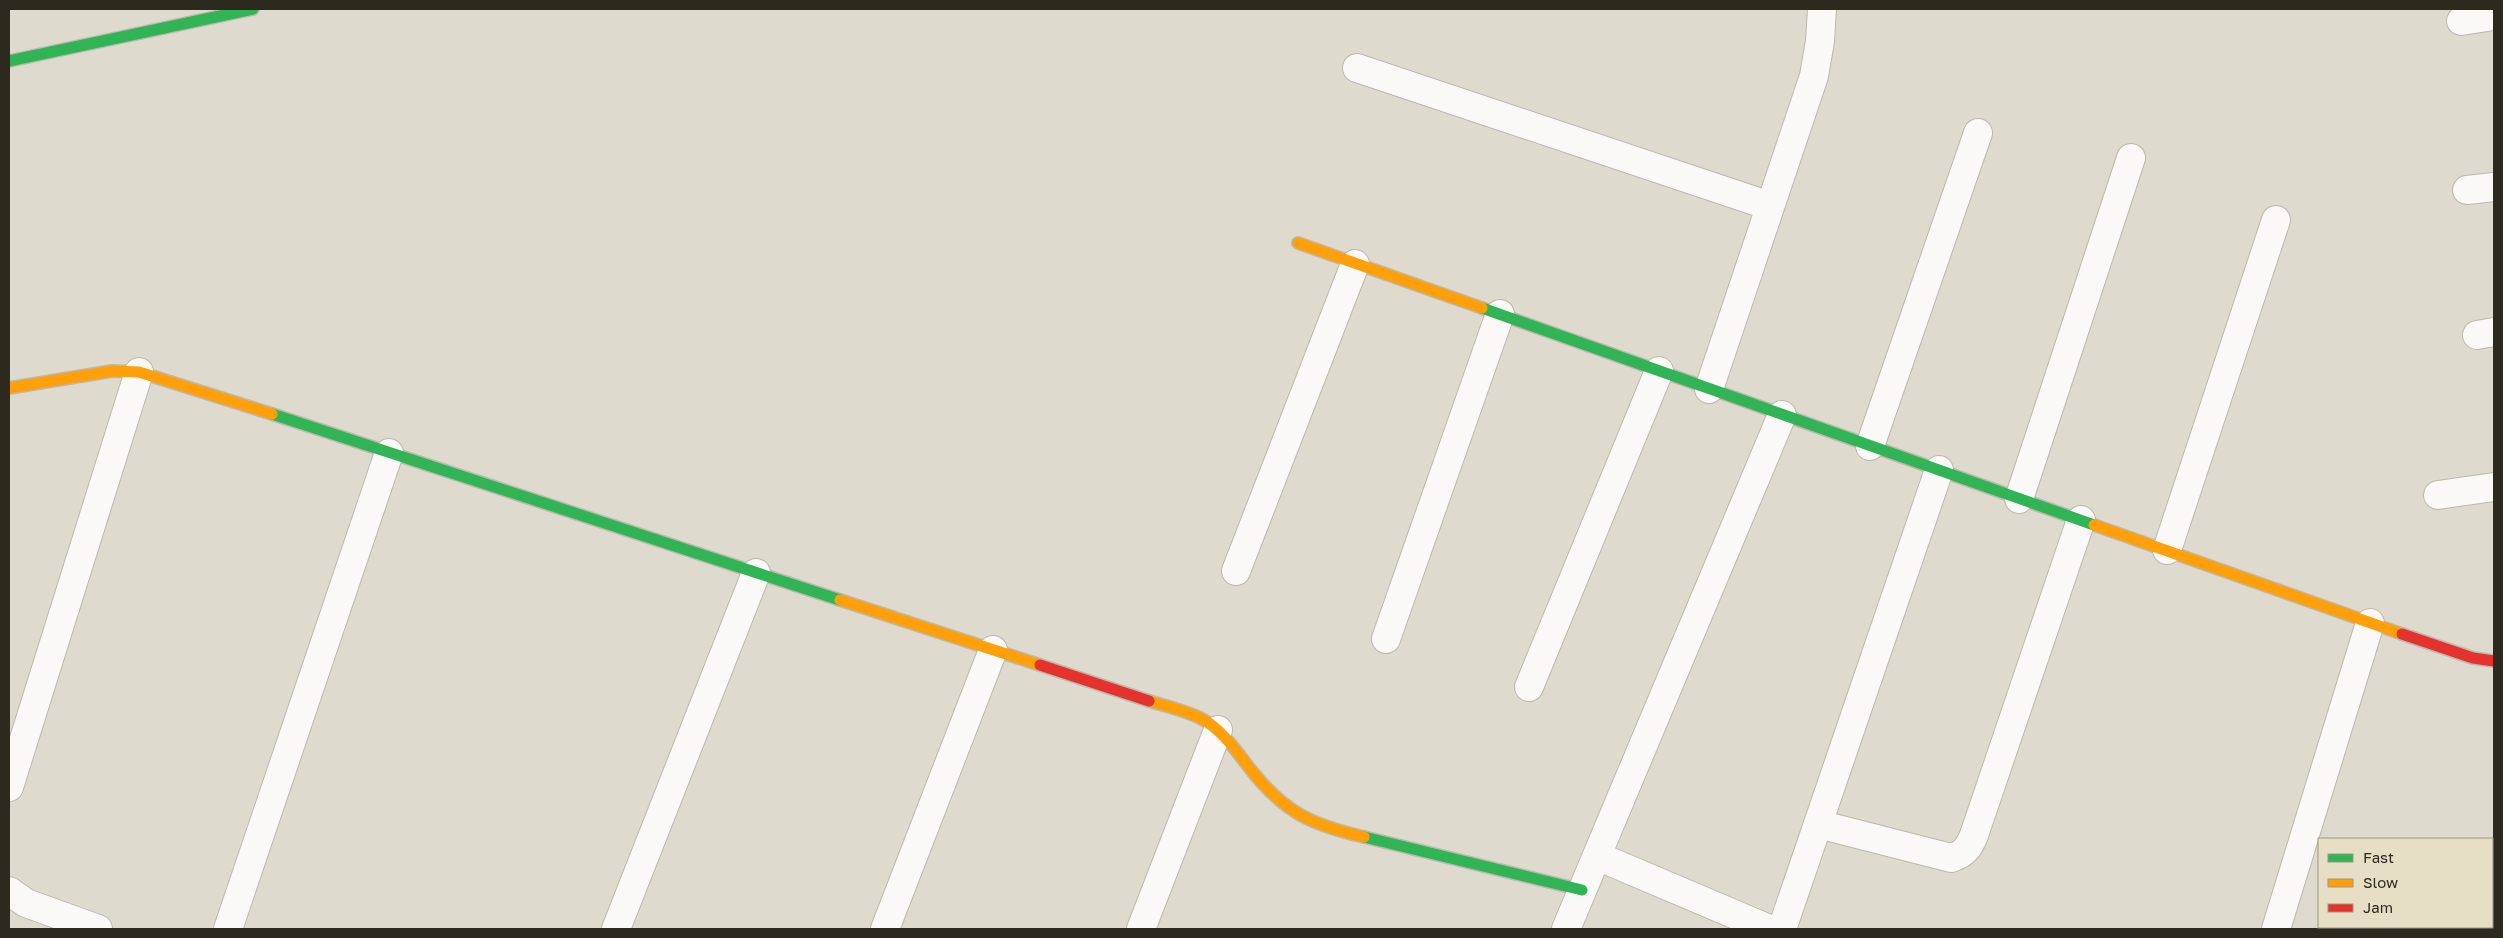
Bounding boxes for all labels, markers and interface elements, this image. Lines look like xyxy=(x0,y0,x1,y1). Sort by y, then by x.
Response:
legend xyxy=(2318,838,2493,928)
text: Fast xyxy=(2363,848,2394,866)
text: Slow xyxy=(2363,873,2398,891)
text: Jam xyxy=(2363,898,2393,916)

